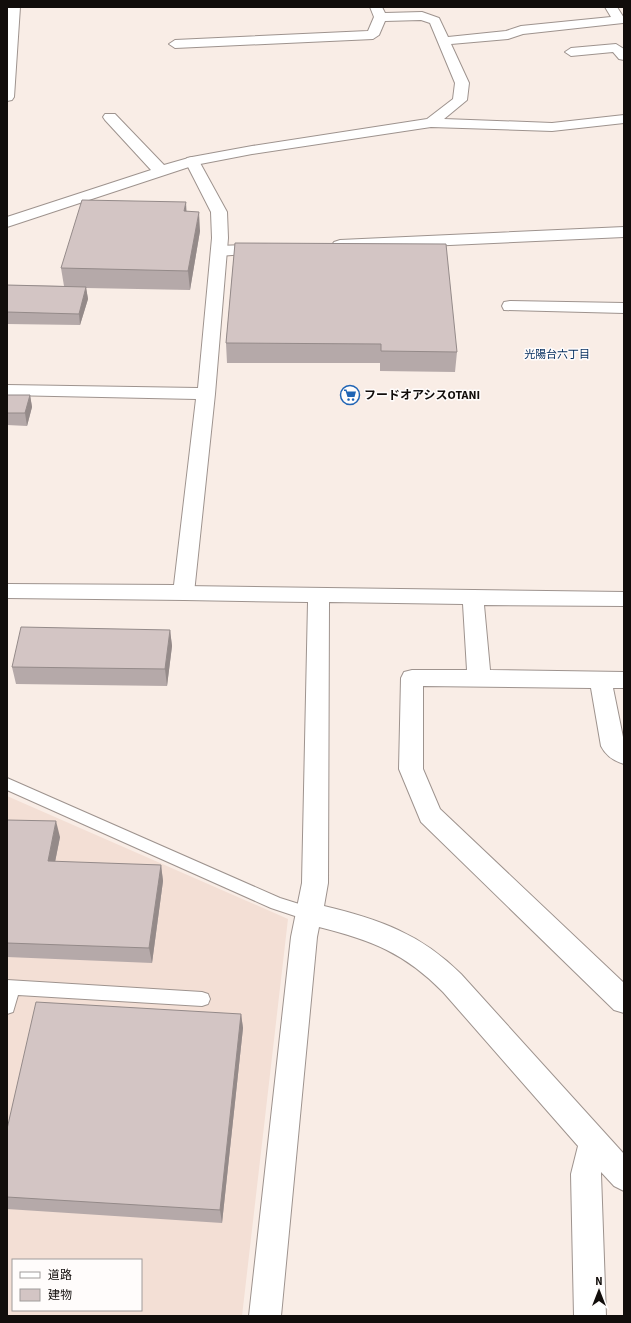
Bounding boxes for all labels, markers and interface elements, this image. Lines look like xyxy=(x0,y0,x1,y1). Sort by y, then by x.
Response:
district label: 光陽台六丁目 xyxy=(524,347,590,362)
supermarket icon: フードオアシスOTANI xyxy=(339,384,361,406)
place label: フードオアシスOTANI xyxy=(364,387,480,404)
legend xyxy=(12,1259,142,1311)
text: 道路 xyxy=(48,1267,72,1284)
north arrow xyxy=(579,1271,619,1311)
text: N xyxy=(595,1274,603,1289)
text: 建物 xyxy=(48,1287,72,1304)

